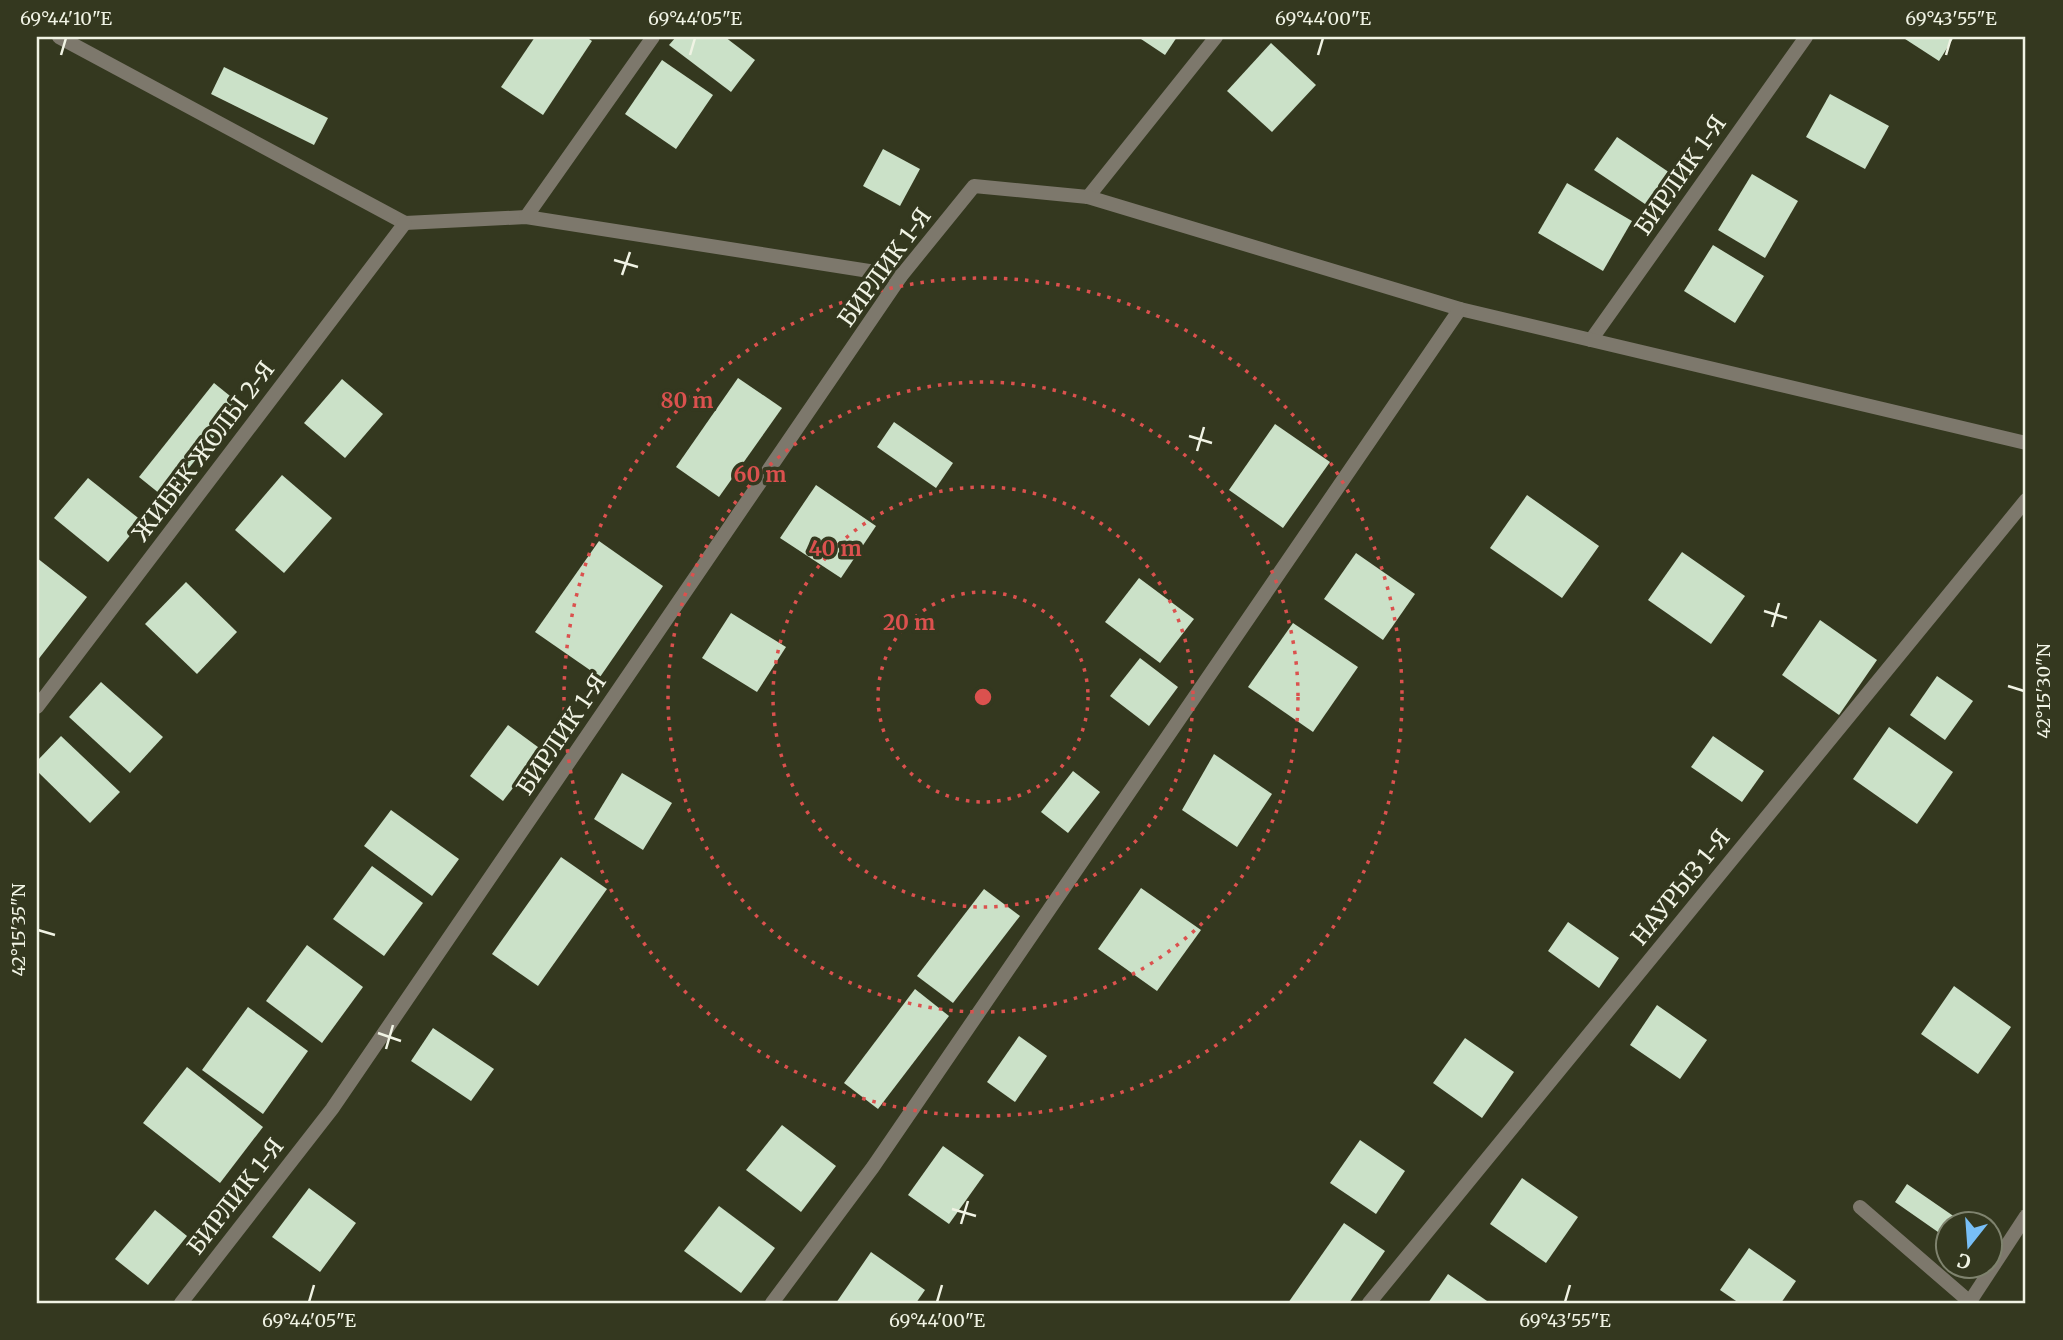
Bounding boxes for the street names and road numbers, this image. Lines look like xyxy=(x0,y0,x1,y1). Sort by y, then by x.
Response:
street label: БИРЛИК 1-Я xyxy=(1628,109,1732,241)
street label: БИРЛИК 1-Я xyxy=(831,202,937,332)
street label: ЖИБЕК ЖОЛЫ 2-Я xyxy=(126,355,280,547)
street label: БИРЛИК 1-Я xyxy=(510,668,612,800)
street label: НАУРЫЗ 1-Я xyxy=(1624,823,1736,951)
street label: БИРЛИК 1-Я xyxy=(181,1132,289,1260)

